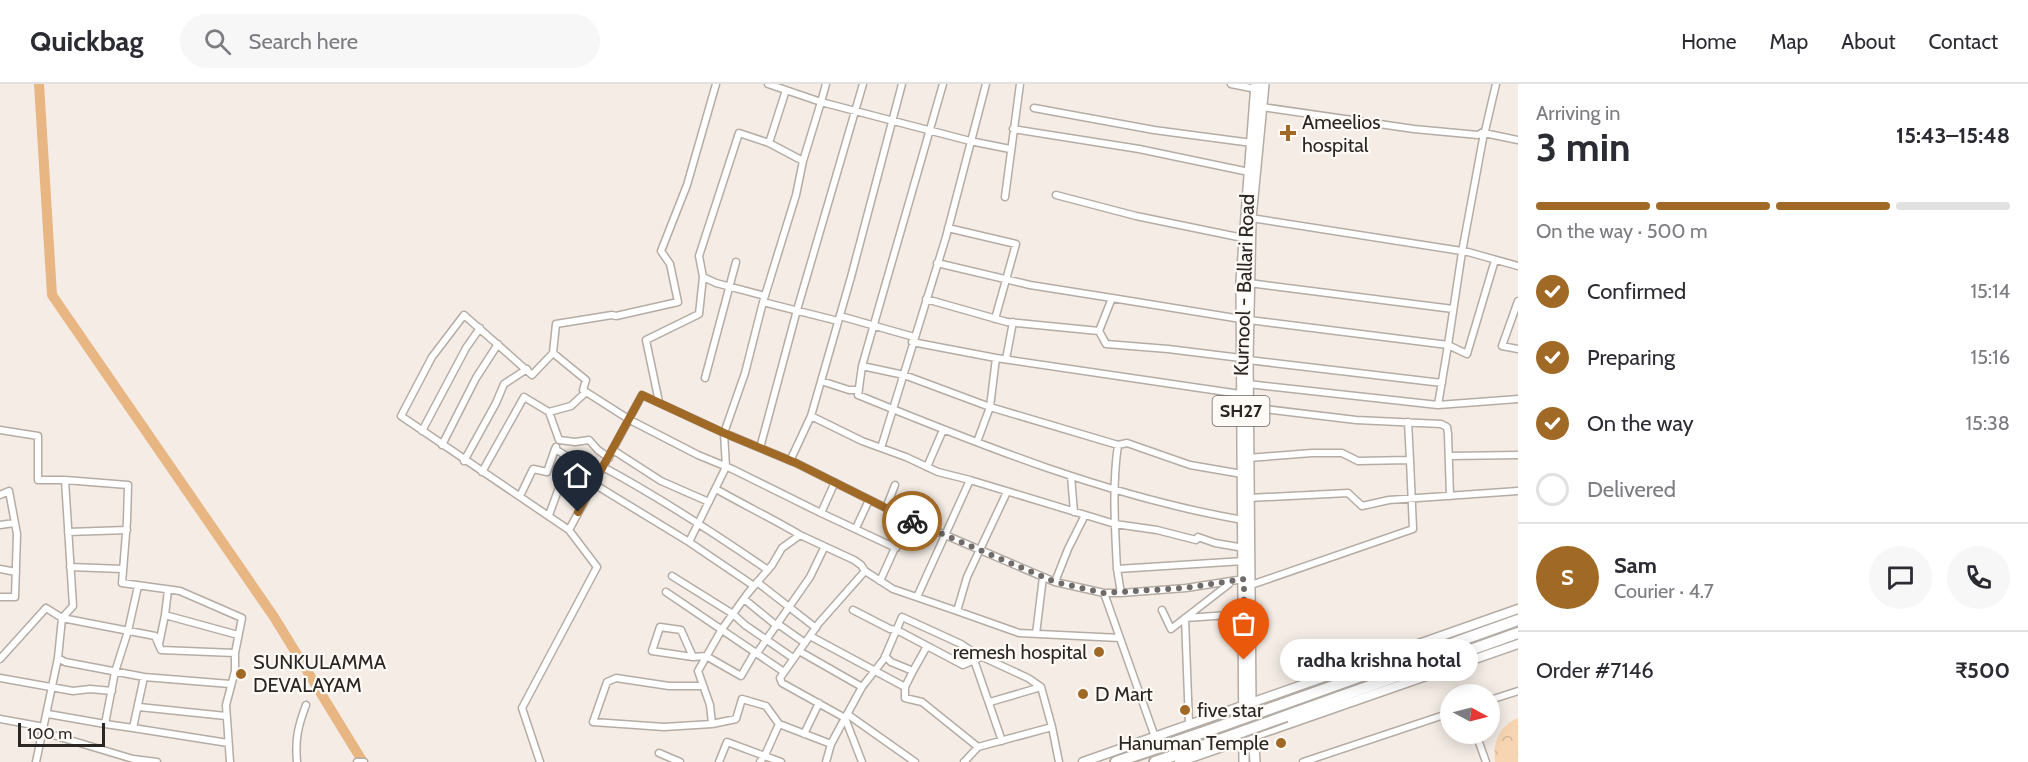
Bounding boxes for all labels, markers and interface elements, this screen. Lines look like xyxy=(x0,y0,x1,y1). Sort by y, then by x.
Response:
search box xyxy=(180,14,600,68)
text: Quickbag xyxy=(30,24,144,58)
icon: search xyxy=(201,25,234,58)
text: Search here xyxy=(249,28,358,55)
text: Home xyxy=(1681,29,1737,54)
text: Map xyxy=(1770,29,1808,54)
text: About xyxy=(1841,29,1895,54)
text: Contact xyxy=(1928,29,1998,54)
text: Arriving in xyxy=(1536,101,1620,125)
place label: Ameelios hospital xyxy=(1302,110,1381,157)
text: 15:43–15:48 xyxy=(1896,122,2010,149)
text: 3 min xyxy=(1536,123,1631,171)
marker: Ameelios hospital xyxy=(1279,124,1297,142)
street label: Kurnool - Ballari Road xyxy=(1229,194,1259,376)
text: On the way · 500 m xyxy=(1536,219,1708,243)
icon: check xyxy=(1536,275,1569,308)
text: Confirmed xyxy=(1587,278,1686,305)
text: 15:14 xyxy=(1970,279,2010,303)
icon: check xyxy=(1536,341,1569,374)
text: Preparing xyxy=(1587,344,1675,371)
text: 15:16 xyxy=(1971,345,2010,369)
road number: SH27 xyxy=(1212,396,1270,426)
icon: check xyxy=(1536,407,1569,440)
text: On the way xyxy=(1587,410,1694,437)
text: 15:38 xyxy=(1966,411,2010,435)
pin xyxy=(552,450,603,512)
icon: home xyxy=(561,459,594,492)
text: Delivered xyxy=(1587,476,1676,503)
courier xyxy=(882,491,942,551)
icon: bike xyxy=(896,505,929,538)
button: chat xyxy=(1869,546,1932,609)
button: phone xyxy=(1947,546,2010,609)
text: Sam xyxy=(1614,552,1657,579)
text: S xyxy=(1561,564,1574,591)
text: Courier · 4.7 xyxy=(1614,579,1714,603)
pin xyxy=(1218,598,1269,660)
icon: bag xyxy=(1227,607,1260,640)
callout: radha krishna hotal xyxy=(1280,639,1478,681)
place label: remesh hospital xyxy=(953,640,1087,664)
marker: remesh hospital xyxy=(1092,645,1106,659)
text: radha krishna hotal xyxy=(1297,648,1461,672)
place label: SUNKULAMMA DEVALAYAM xyxy=(253,650,387,697)
text: Order #7146 xyxy=(1536,657,1654,684)
text: ₹500 xyxy=(1955,657,2010,684)
marker: SUNKULAMMA DEVALAYAM xyxy=(234,667,248,681)
place label: D Mart xyxy=(1095,682,1153,706)
north arrow xyxy=(1440,684,1500,744)
map controls xyxy=(1440,684,1500,744)
marker: D Mart xyxy=(1076,687,1090,701)
place label: five star xyxy=(1197,698,1264,722)
marker: five star xyxy=(1178,703,1192,717)
scale bar xyxy=(18,720,105,748)
text: 100 m xyxy=(27,724,72,743)
place label: Hanuman Temple xyxy=(1118,731,1269,755)
marker: Hanuman Temple xyxy=(1274,736,1288,750)

